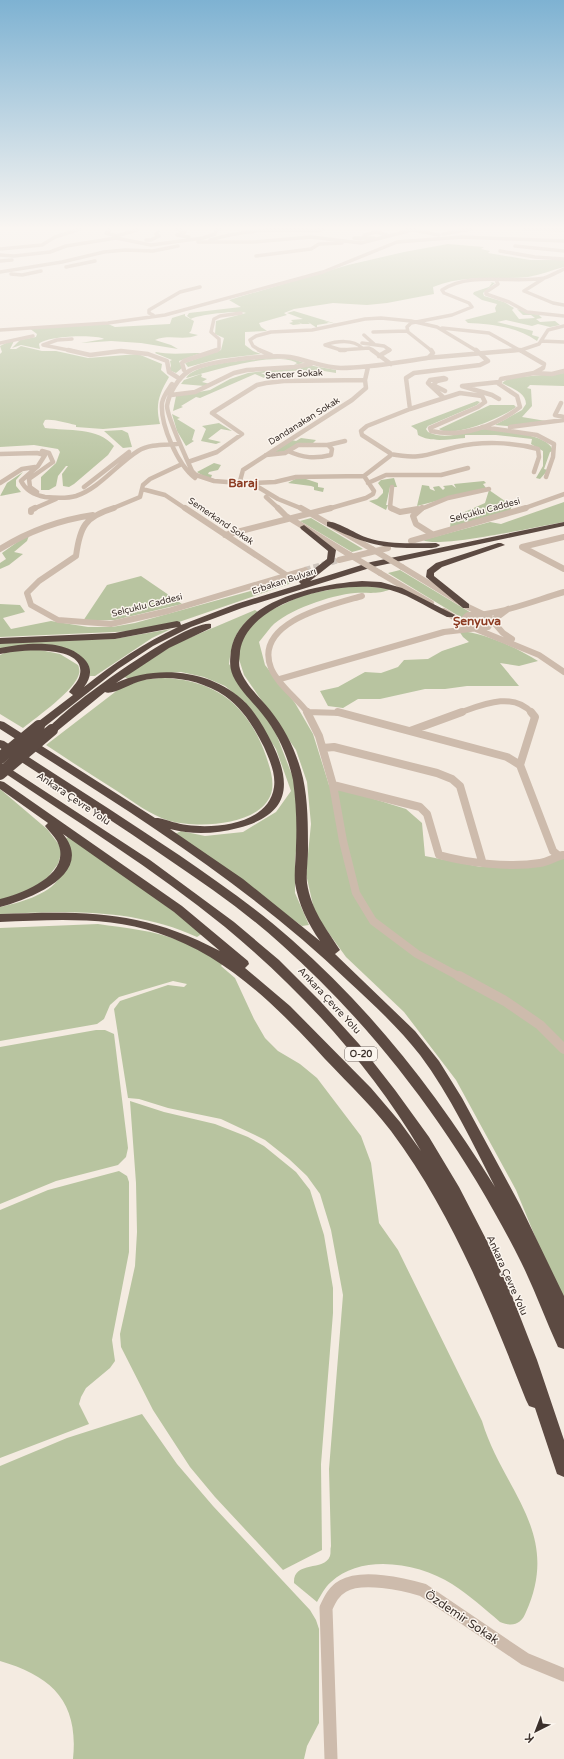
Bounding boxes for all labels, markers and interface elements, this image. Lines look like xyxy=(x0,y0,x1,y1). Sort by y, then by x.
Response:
street label: Sencer Sokak xyxy=(265,367,323,381)
street label: Dandanakan Sokak xyxy=(267,395,342,448)
district label: Baraj xyxy=(228,476,258,491)
street label: Semerkand Sokak xyxy=(186,495,256,547)
street label: Selçuklu Caddesi xyxy=(449,496,522,525)
street label: Erbakan Bulvarı xyxy=(251,566,318,597)
street label: Selçuklu Caddesi xyxy=(111,591,184,620)
district label: Şenyuva xyxy=(453,614,501,629)
street label: Ankara Çevre Yolu xyxy=(34,770,113,828)
street label: Ankara Çevre Yolu xyxy=(295,965,363,1036)
road number: O-20 xyxy=(345,1047,377,1061)
street label: Ankara Çevre Yolu xyxy=(484,1233,530,1317)
street label: Özdemir Sokak xyxy=(422,1587,502,1647)
north arrow xyxy=(516,1711,556,1751)
text: K xyxy=(522,1730,537,1745)

